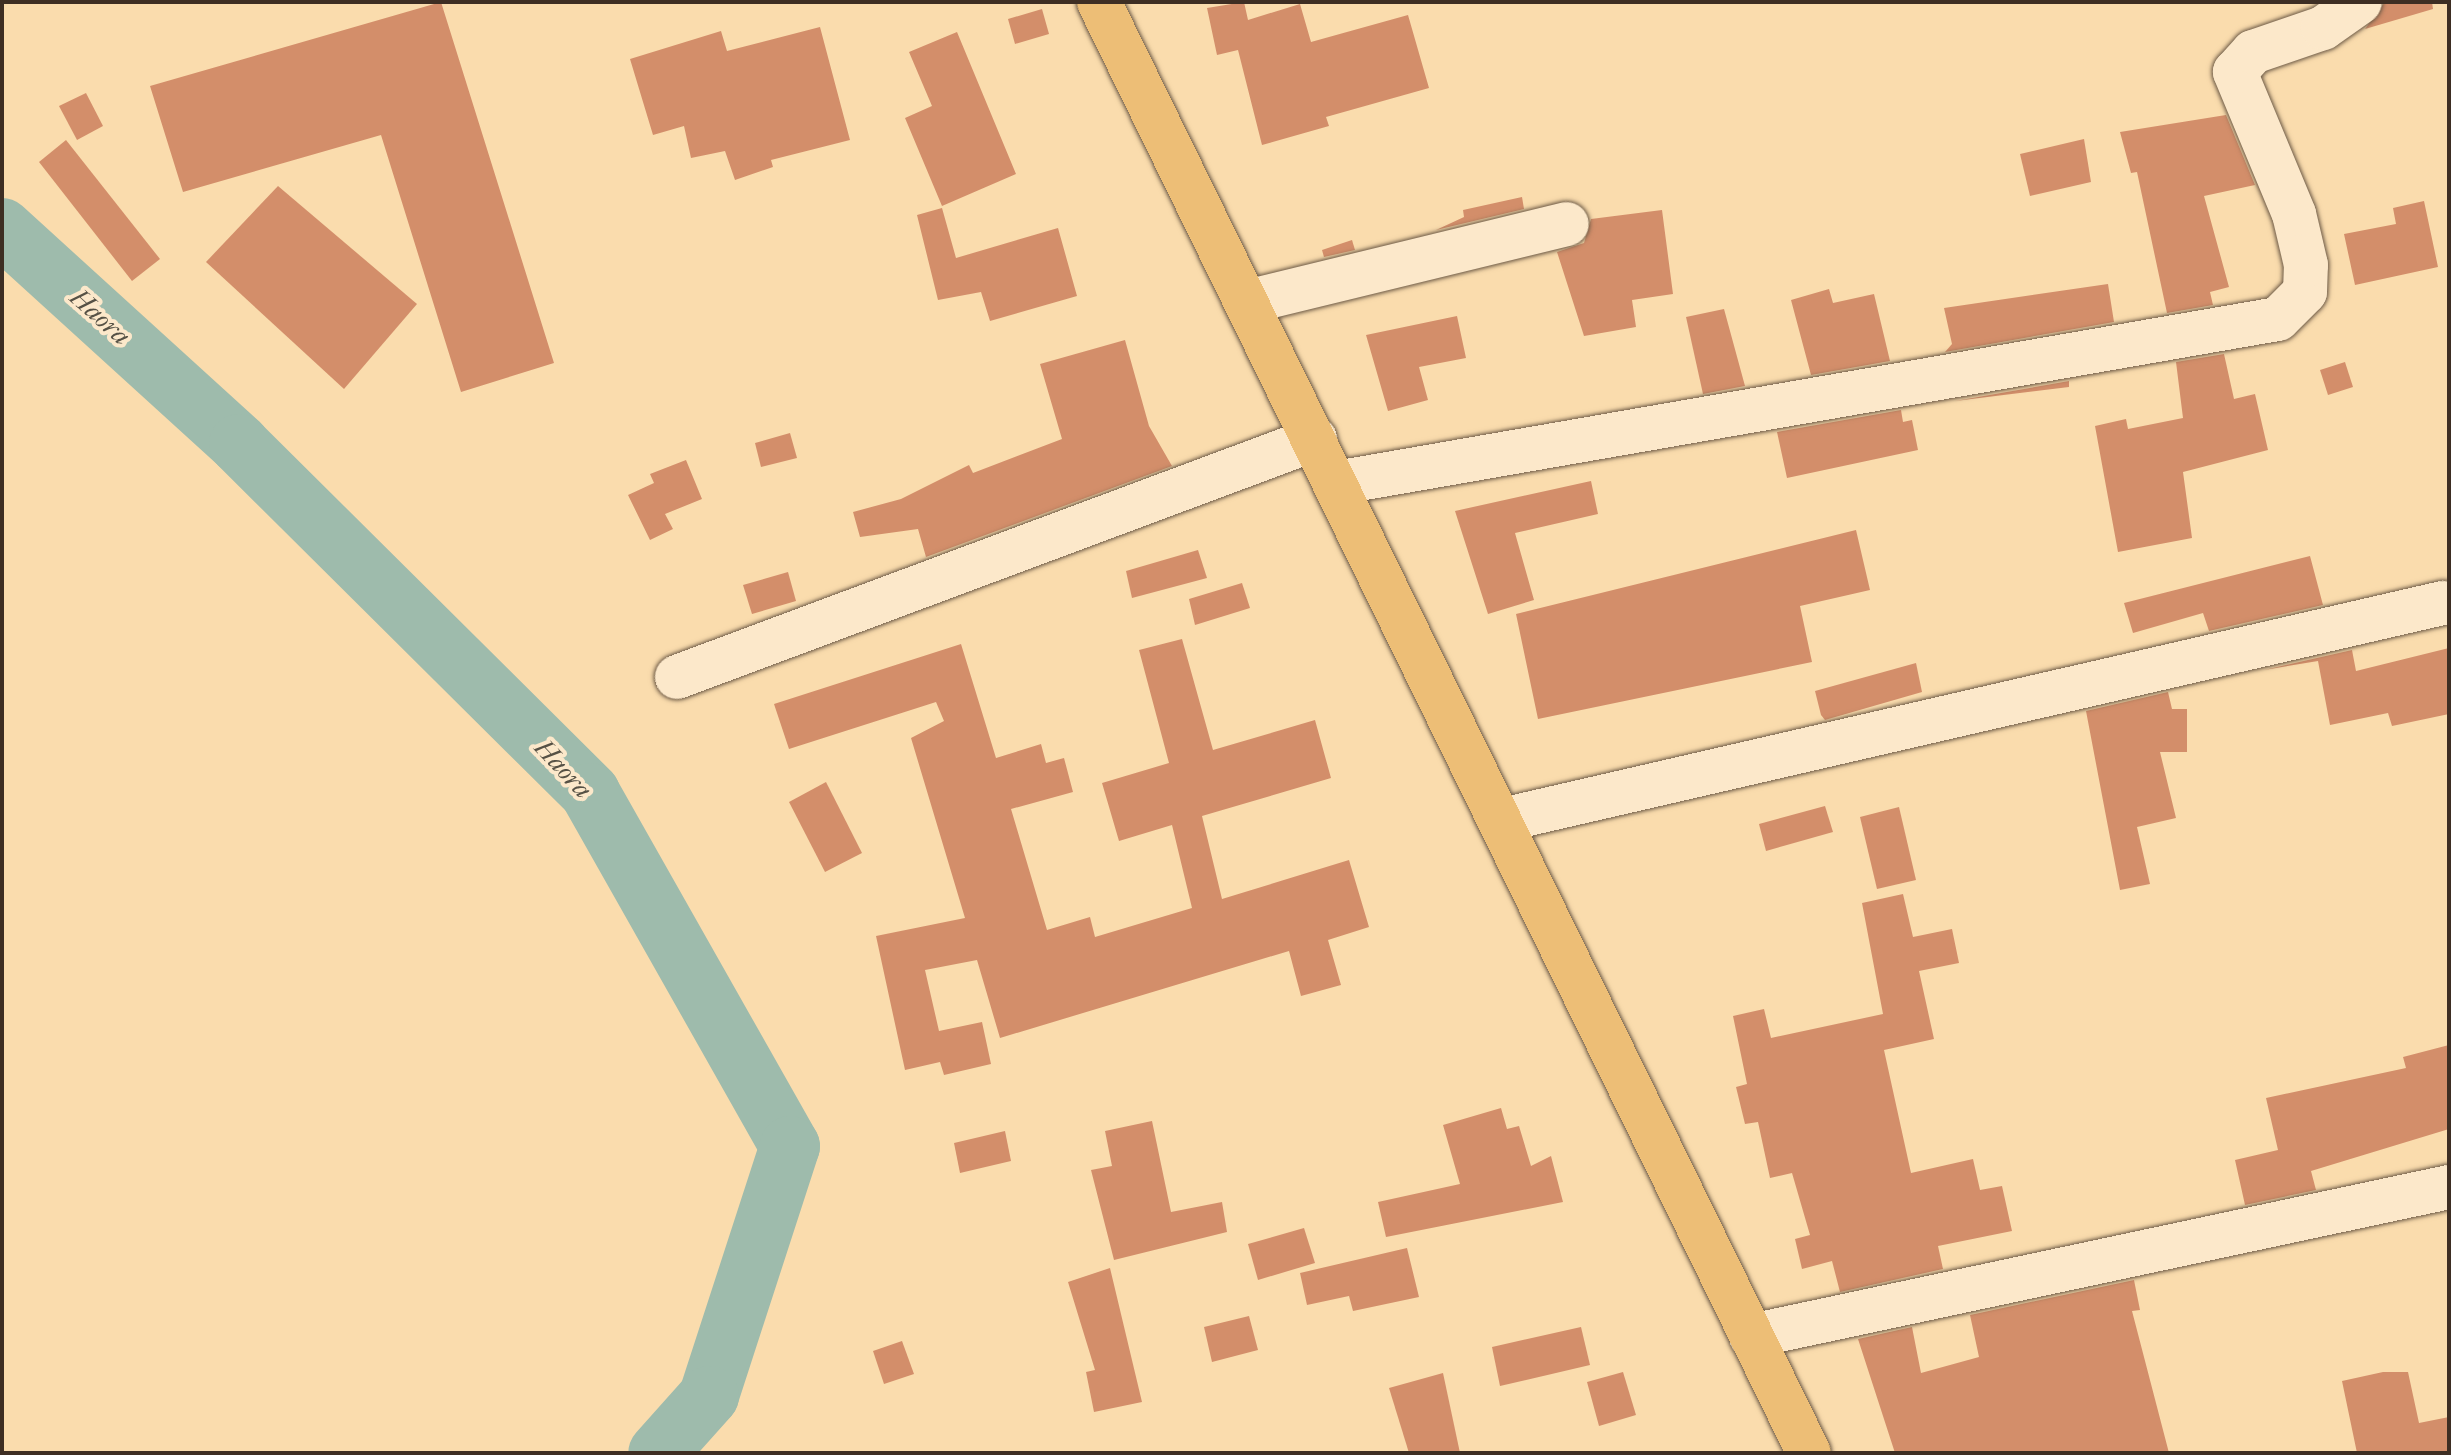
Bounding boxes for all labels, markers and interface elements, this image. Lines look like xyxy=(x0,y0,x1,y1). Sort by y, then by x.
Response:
water label: Haora xyxy=(64,282,136,352)
water label: Haora xyxy=(528,733,598,805)

